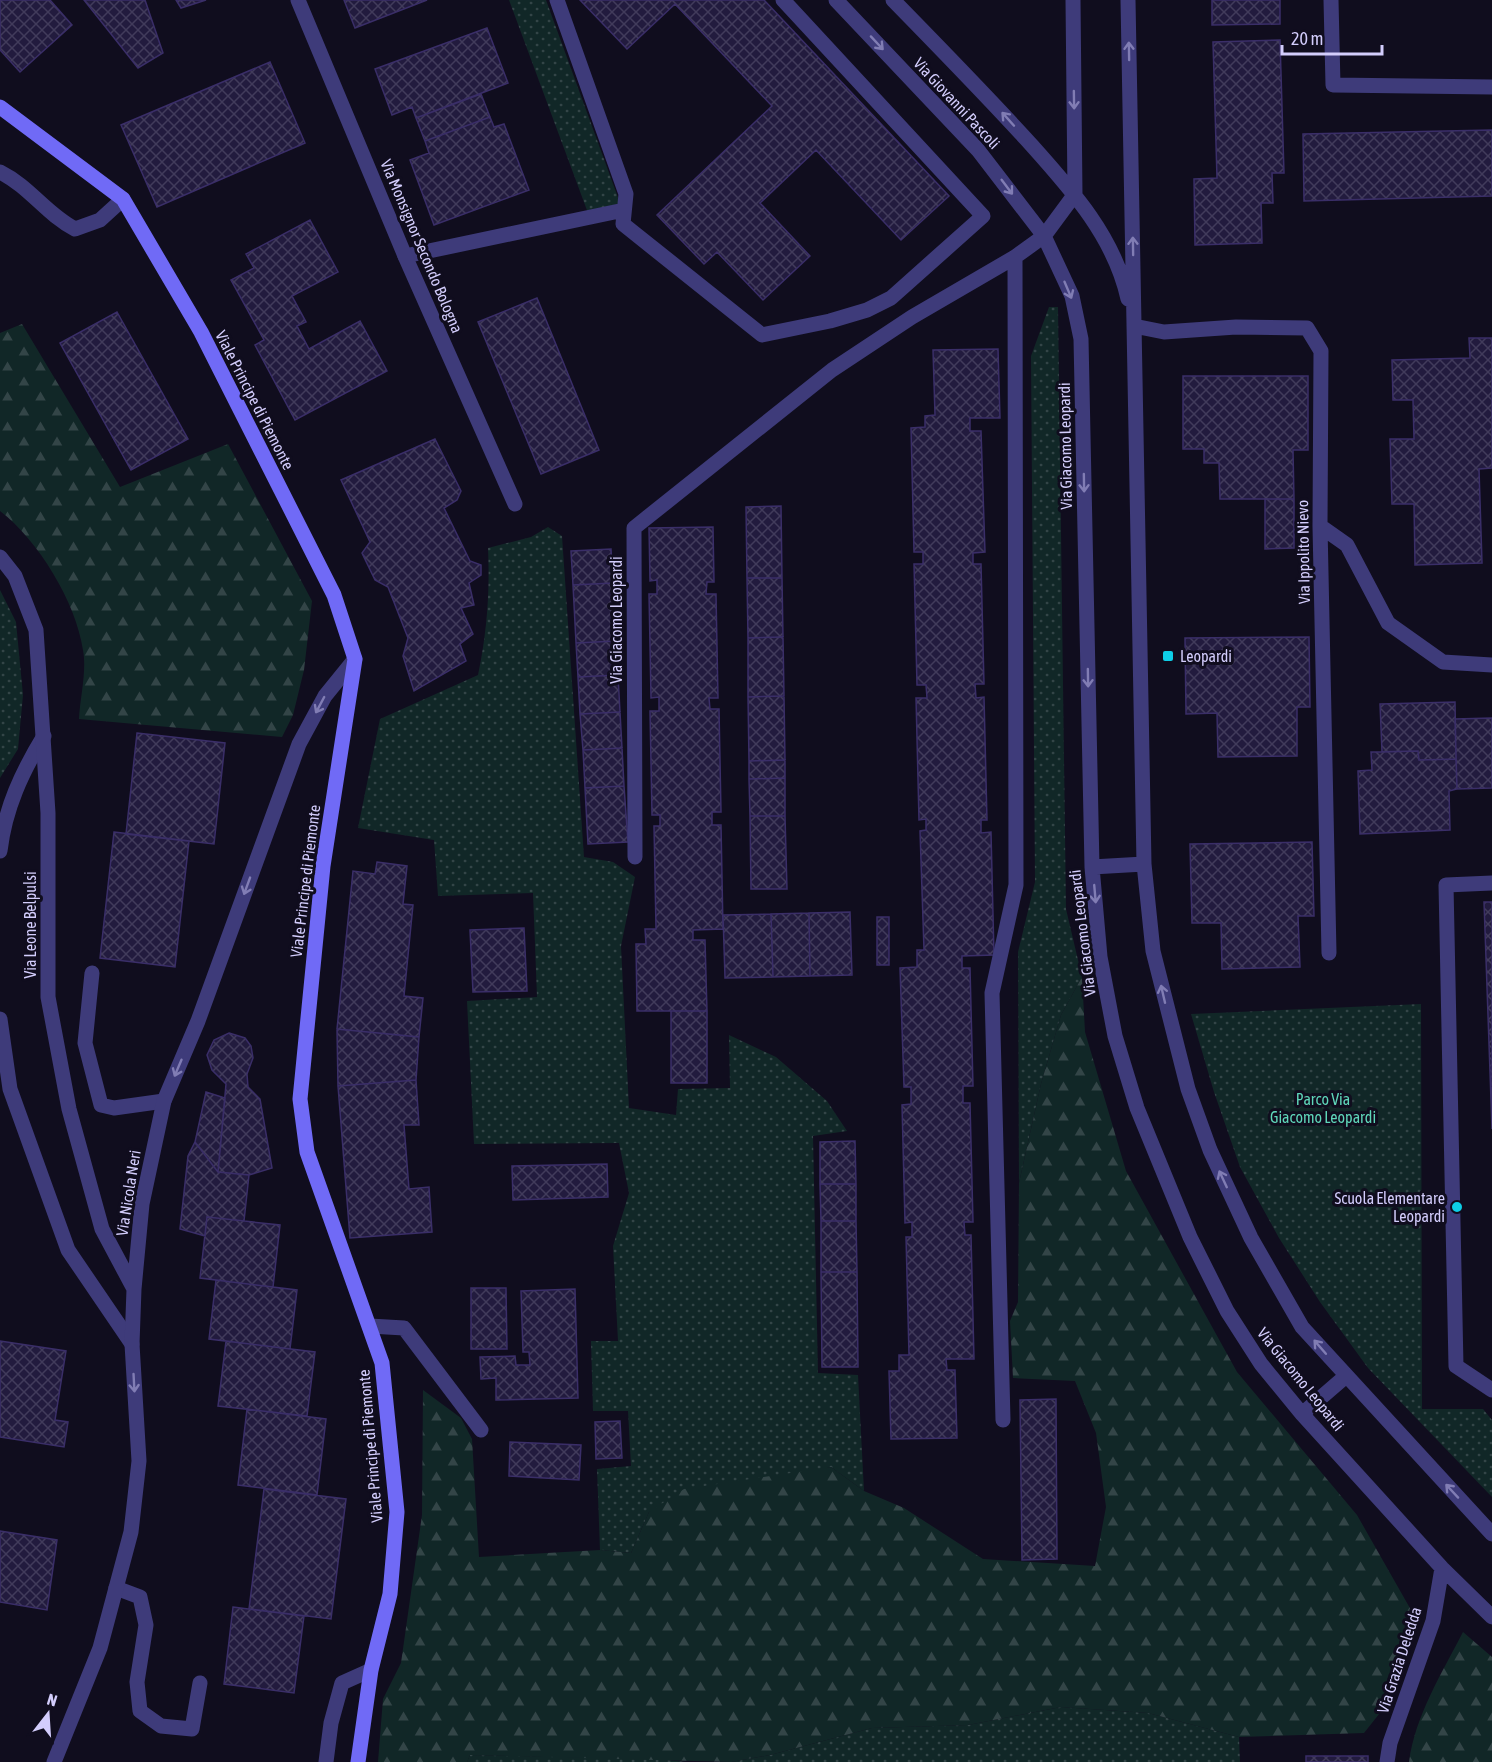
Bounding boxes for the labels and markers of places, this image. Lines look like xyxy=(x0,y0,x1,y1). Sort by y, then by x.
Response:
place label: Leopardi xyxy=(1180,647,1232,666)
marker: Leopardi xyxy=(1161,649,1175,663)
place label: Scuola Elementare Leopardi xyxy=(1335,1189,1445,1226)
marker: Scuola Elementare Leopardi xyxy=(1450,1200,1464,1214)

